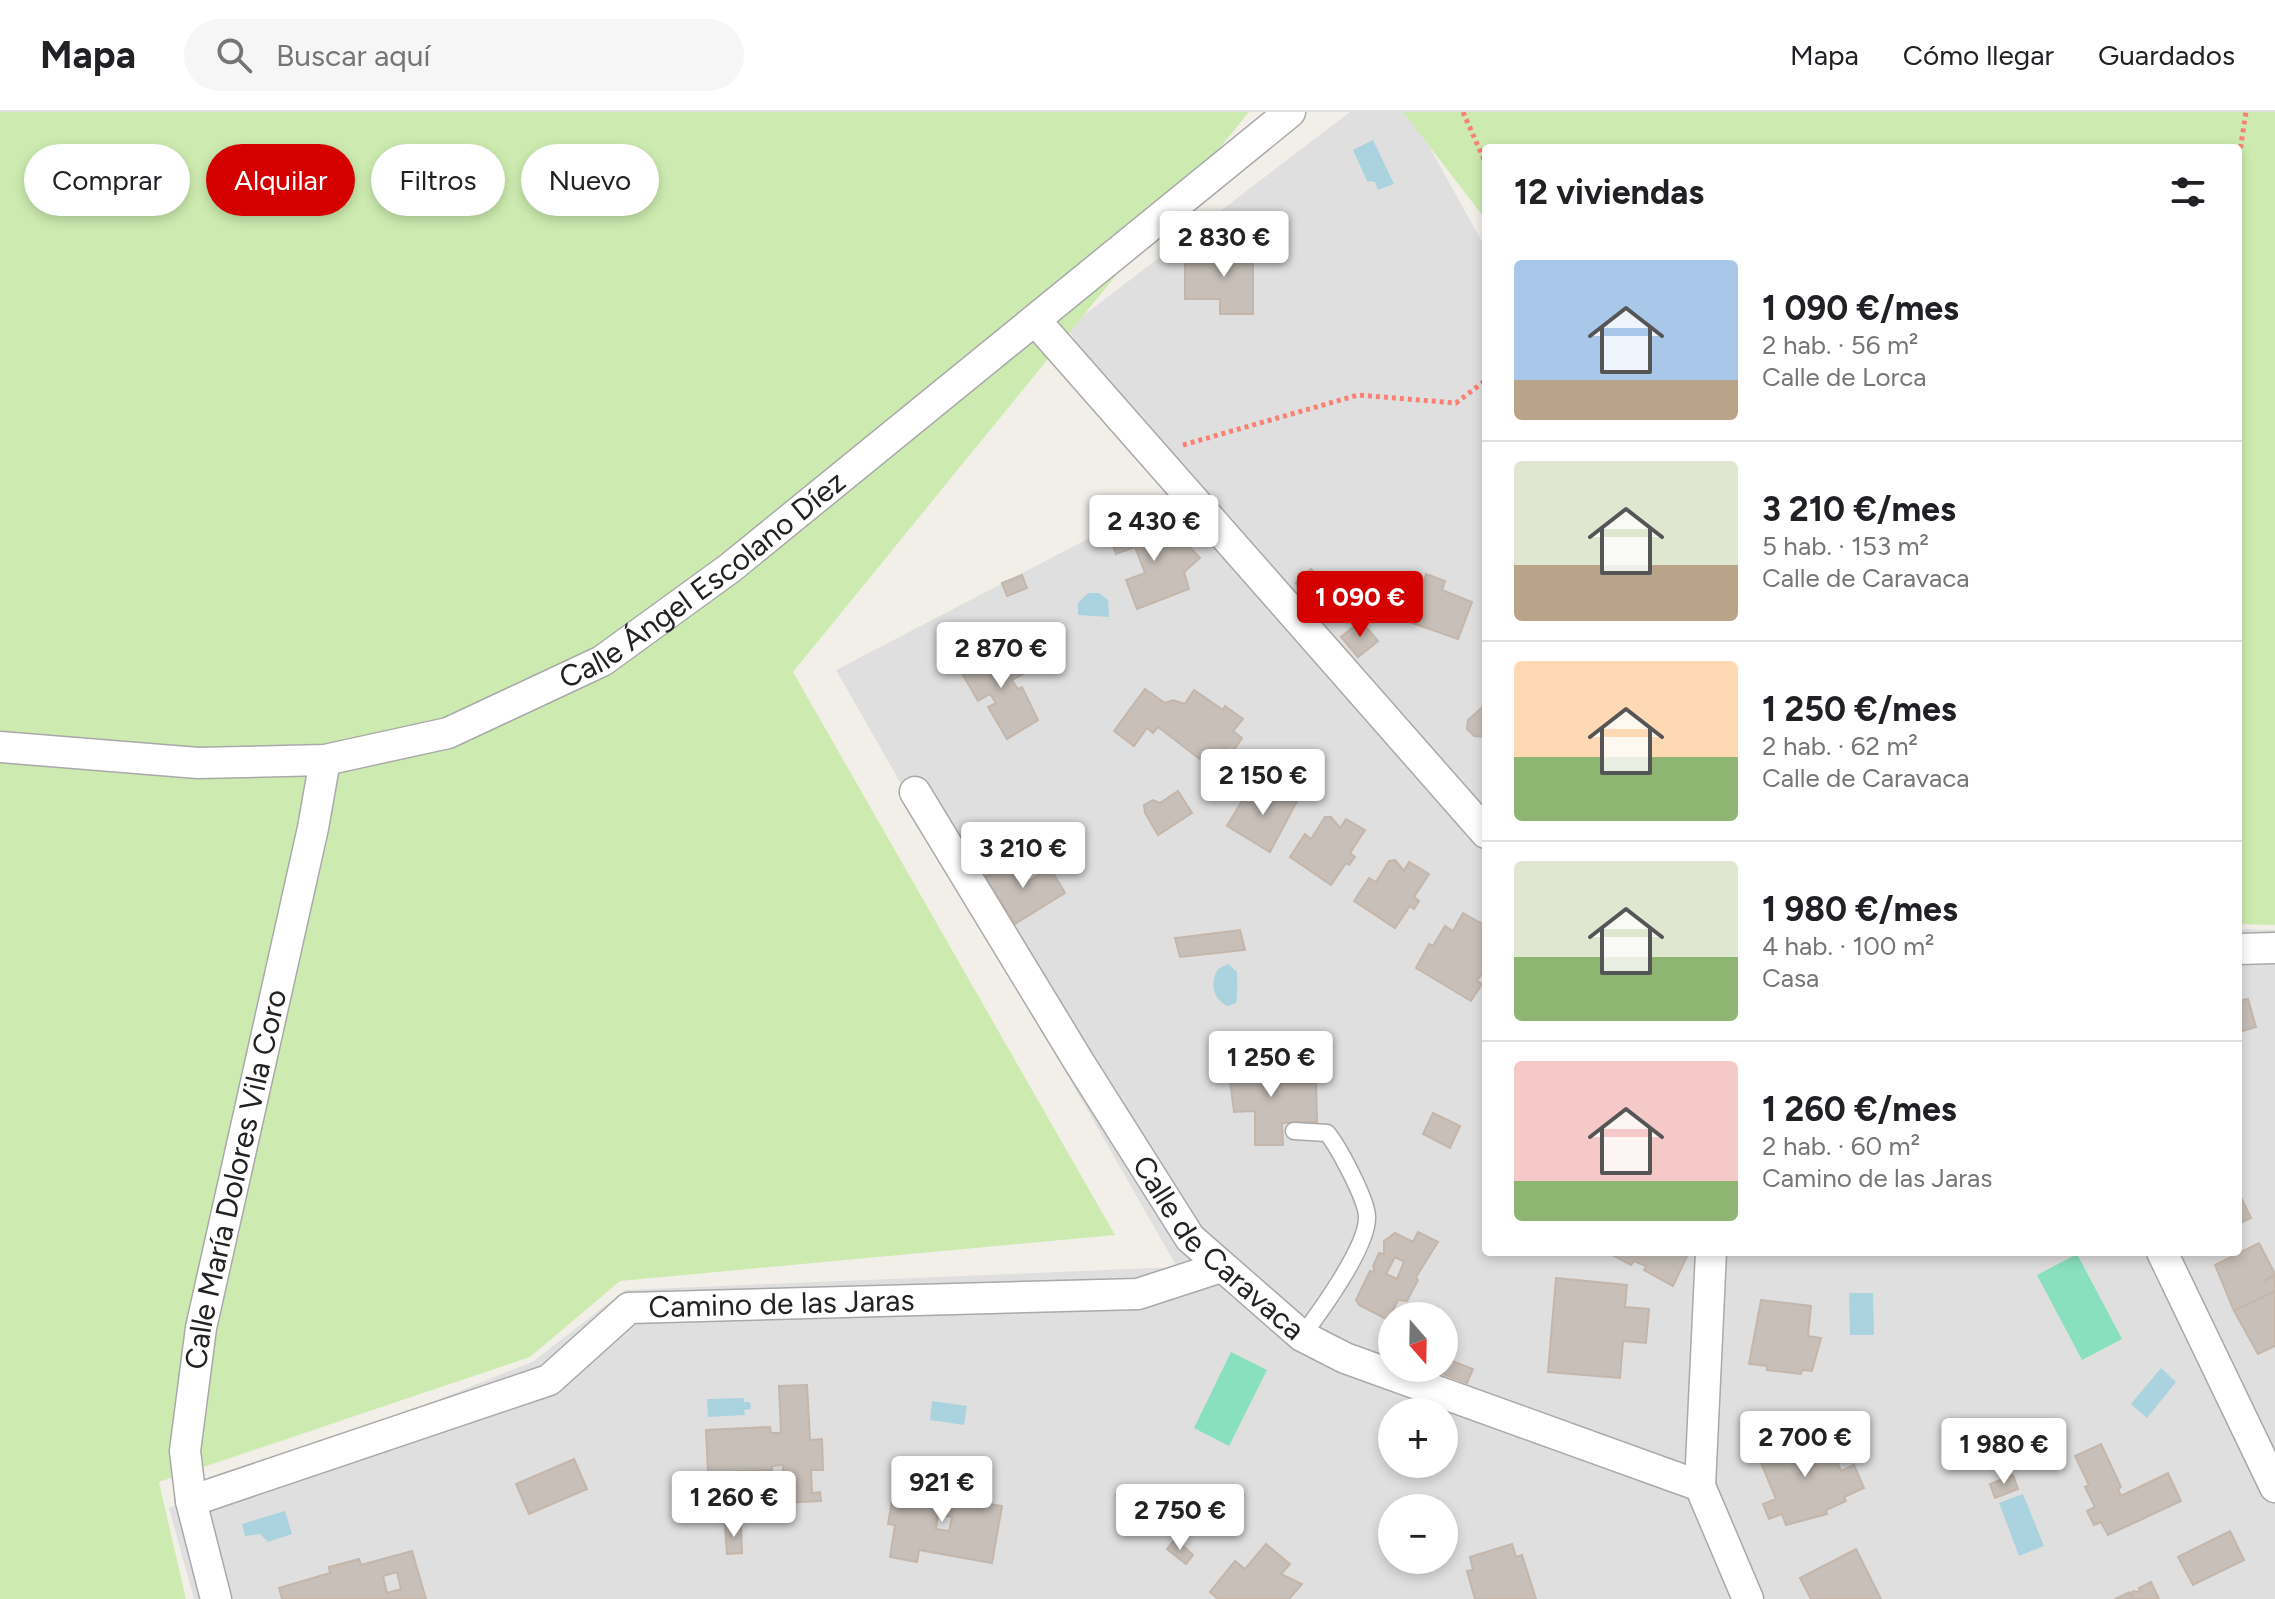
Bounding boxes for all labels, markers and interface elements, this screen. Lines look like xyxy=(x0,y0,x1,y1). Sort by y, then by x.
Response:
search box xyxy=(184,19,744,91)
text: Mapa xyxy=(40,32,136,78)
icon: search xyxy=(212,33,256,77)
text: Buscar aquí xyxy=(276,37,430,74)
text: Mapa xyxy=(1790,38,1859,72)
text: Cómo llegar xyxy=(1903,38,2054,72)
text: Guardados xyxy=(2098,38,2235,72)
chip: Comprar xyxy=(24,144,190,216)
chip: Alquilar xyxy=(206,144,355,216)
chip: Filtros xyxy=(371,144,505,216)
chip: Nuevo xyxy=(521,144,659,216)
icon: filters xyxy=(2166,170,2210,214)
text: 12 viviendas xyxy=(1514,172,1704,213)
pin: 2 830 € xyxy=(1150,211,1298,279)
text: 2 830 € xyxy=(1178,221,1270,253)
text: 1 090 €/mes xyxy=(1762,288,1959,329)
icon: home xyxy=(1578,292,1674,388)
text: 2 hab. · 56 m² xyxy=(1762,329,1918,361)
text: Calle de Lorca xyxy=(1762,361,1927,393)
street label: Calle Ángel Escolano Díez xyxy=(553,463,853,696)
text: 3 210 €/mes xyxy=(1762,489,1956,530)
icon: home xyxy=(1578,493,1674,589)
pin: 2 430 € xyxy=(1080,495,1228,563)
text: 2 430 € xyxy=(1107,505,1201,537)
text: 5 hab. · 153 m² xyxy=(1762,530,1929,562)
text: Calle de Caravaca xyxy=(1762,562,1970,594)
pin: 1 090 € xyxy=(1286,571,1434,639)
text: 1 090 € xyxy=(1315,581,1405,613)
pin: 2 870 € xyxy=(927,622,1075,690)
text: 2 870 € xyxy=(955,632,1047,664)
text: 1 250 €/mes xyxy=(1762,689,1957,730)
icon: home xyxy=(1578,693,1674,789)
text: 2 hab. · 62 m² xyxy=(1762,730,1918,762)
pin: 2 150 € xyxy=(1189,749,1337,817)
text: 2 150 € xyxy=(1219,759,1307,791)
text: Calle de Caravaca xyxy=(1762,762,1970,794)
pin: 3 210 € xyxy=(949,822,1097,890)
text: 3 210 € xyxy=(979,832,1067,864)
text: 1 980 €/mes xyxy=(1762,889,1958,930)
icon: home xyxy=(1578,893,1674,989)
text: 4 hab. · 100 m² xyxy=(1762,930,1934,962)
text: Casa xyxy=(1762,962,1819,994)
street label: Calle María Dolores Vila Coro xyxy=(177,986,294,1372)
pin: 1 250 € xyxy=(1197,1031,1345,1099)
text: 1 250 € xyxy=(1227,1041,1315,1073)
text: 1 260 €/mes xyxy=(1762,1089,1957,1130)
icon: home xyxy=(1578,1093,1674,1189)
text: 2 hab. · 60 m² xyxy=(1762,1130,1920,1162)
street label: Calle de Caravaca xyxy=(1125,1149,1312,1348)
text: Camino de las Jaras xyxy=(1762,1162,1992,1194)
street label: Camino de las Jaras xyxy=(648,1281,915,1325)
north arrow xyxy=(1378,1302,1458,1382)
map controls xyxy=(1378,1302,1458,1574)
button: + xyxy=(1378,1398,1458,1478)
pin: 2 700 € xyxy=(1731,1411,1879,1479)
pin: 1 980 € xyxy=(1930,1418,2078,1486)
text: 2 700 € xyxy=(1758,1421,1852,1453)
text: 1 980 € xyxy=(1959,1428,2049,1460)
pin: 921 € xyxy=(886,1456,998,1524)
text: 921 € xyxy=(909,1466,975,1498)
pin: 1 260 € xyxy=(660,1471,808,1539)
text: 1 260 € xyxy=(690,1481,778,1513)
pin: 2 750 € xyxy=(1106,1484,1254,1552)
text: 2 750 € xyxy=(1134,1494,1226,1526)
button: − xyxy=(1378,1494,1458,1574)

